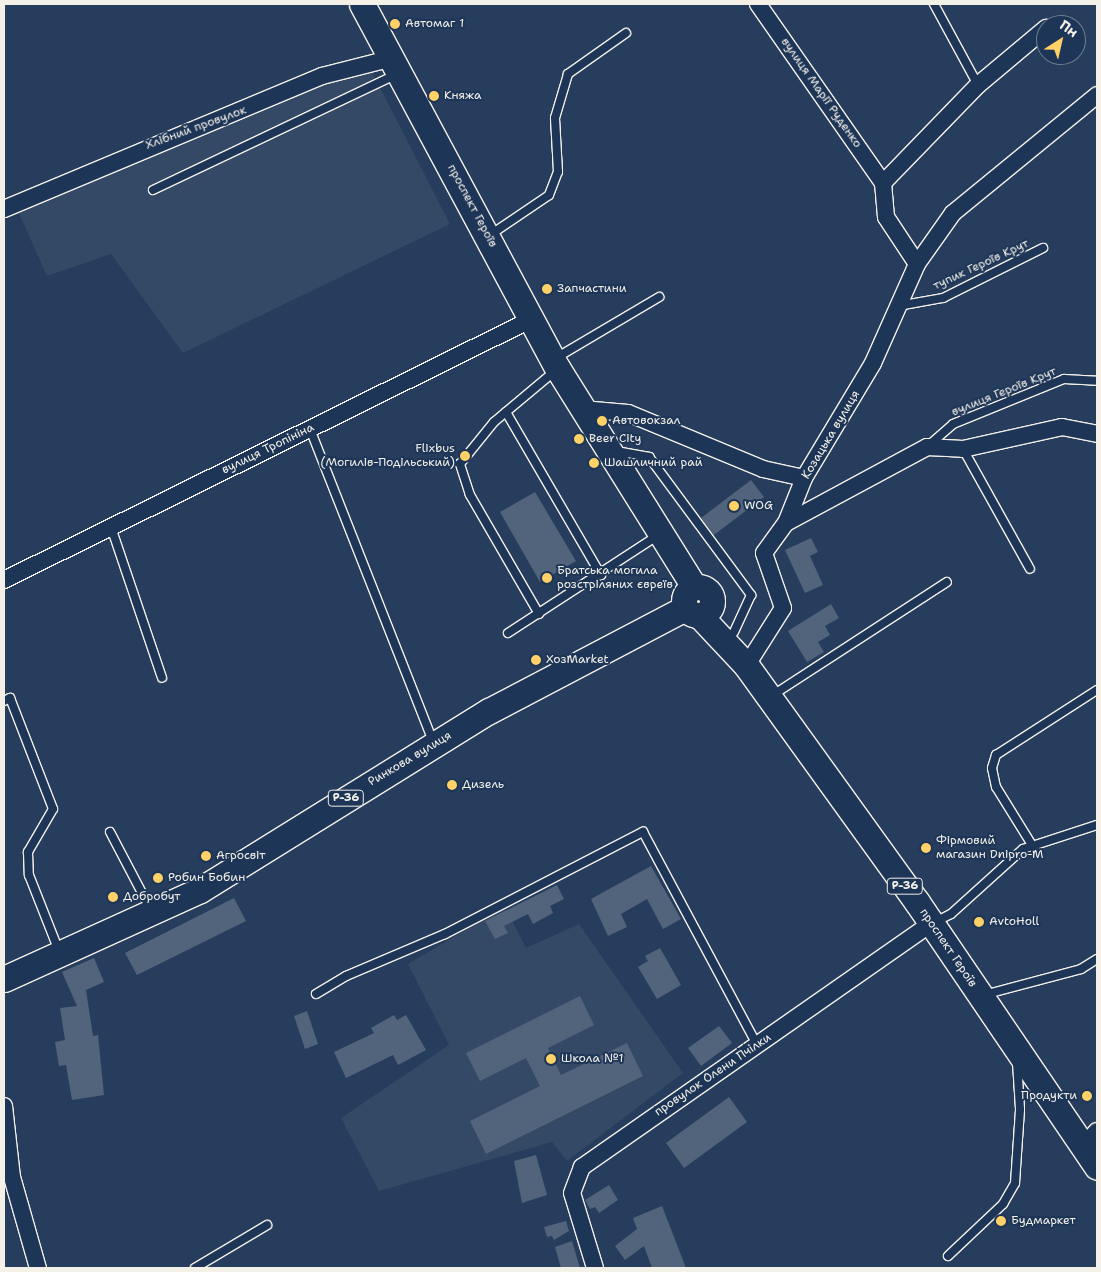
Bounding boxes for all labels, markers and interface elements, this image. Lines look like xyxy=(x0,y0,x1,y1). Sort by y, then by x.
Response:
north arrow xyxy=(1036,15,1086,65)
text: Пн xyxy=(1056,16,1082,41)
place label: Автомаг 1 xyxy=(405,17,464,31)
marker: Автомаг 1 xyxy=(389,18,401,30)
street label: вулиця Марії Руденко xyxy=(778,35,864,151)
place label: Княжа xyxy=(444,89,481,103)
marker: Княжа xyxy=(428,90,440,102)
street label: Хлібний провулок xyxy=(144,103,248,153)
street label: проспект Героїв xyxy=(444,162,500,250)
street label: тупик Героїв Крут xyxy=(931,237,1031,293)
place label: Запчастини xyxy=(557,282,627,296)
marker: Запчастини xyxy=(541,283,553,295)
street label: вулиця Героїв Крут xyxy=(950,364,1058,420)
street label: Козацька вулиця xyxy=(799,388,863,482)
place label: Автовокзал xyxy=(612,414,680,428)
marker: Автовокзал xyxy=(596,415,608,427)
street label: вулиця Тропініна xyxy=(220,420,316,478)
place label: Beer City xyxy=(589,432,641,446)
marker: Beer City xyxy=(573,433,585,445)
place label: Flixbus (Могилів-Подільський) xyxy=(322,442,455,470)
marker: Flixbus (Могилів-Подільський) xyxy=(459,450,471,462)
place label: Шашличний рай xyxy=(604,456,703,470)
marker: Шашличний рай xyxy=(588,457,600,469)
place label: WOG xyxy=(744,499,773,513)
marker: WOG xyxy=(728,500,740,512)
place label: Братська могила розстріляних євреїв xyxy=(557,564,673,592)
marker: Братська могила розстріляних євреїв xyxy=(541,572,553,584)
place label: ХозMarket xyxy=(546,653,609,667)
marker: ХозMarket xyxy=(530,654,542,666)
street label: Ринкова вулиця xyxy=(366,728,454,790)
place label: Дизель xyxy=(462,778,504,792)
marker: Дизель xyxy=(446,779,458,791)
road number: Р-36 xyxy=(327,790,365,806)
place label: Фірмовий магазин Dnipro-M xyxy=(936,834,1044,862)
marker: Фірмовий магазин Dnipro-M xyxy=(920,842,932,854)
place label: Агросвіт xyxy=(216,849,265,863)
marker: Агросвіт xyxy=(200,850,212,862)
place label: Робин Бобин xyxy=(168,871,245,885)
marker: Робин Бобин xyxy=(152,872,164,884)
road number: Р-36 xyxy=(886,878,924,894)
place label: Добробут xyxy=(123,890,180,904)
marker: Добробут xyxy=(107,891,119,903)
street label: проспект Героїв xyxy=(916,906,980,990)
place label: AvtoHoll xyxy=(989,915,1039,929)
marker: AvtoHoll xyxy=(973,916,985,928)
street label: провулок Олени Пчілки xyxy=(652,1031,774,1119)
place label: Школа №1 xyxy=(561,1052,623,1066)
marker: Школа №1 xyxy=(545,1053,557,1065)
place label: Продукти xyxy=(1021,1089,1077,1103)
marker: Продукти xyxy=(1081,1090,1093,1102)
place label: Будмаркет xyxy=(1011,1214,1076,1228)
marker: Будмаркет xyxy=(995,1215,1007,1227)

